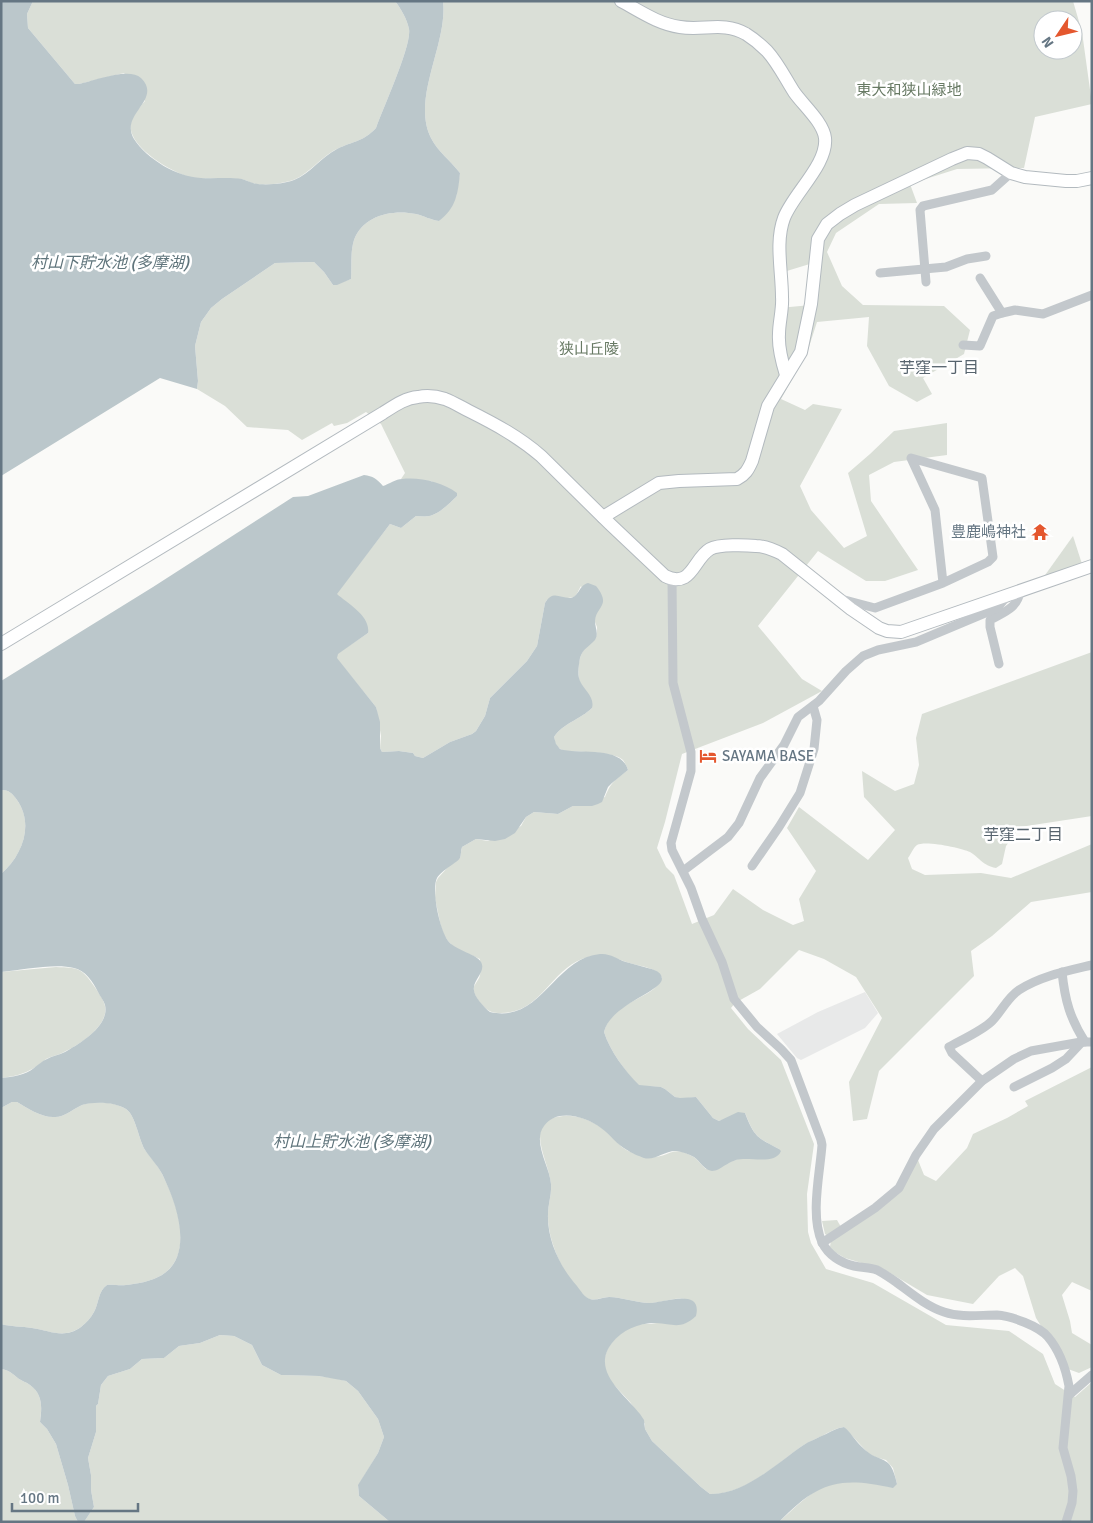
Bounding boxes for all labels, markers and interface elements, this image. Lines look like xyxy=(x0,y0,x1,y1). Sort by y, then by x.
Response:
north arrow xyxy=(1033,10,1083,60)
text: N xyxy=(1038,33,1058,51)
park label: 東大和狭山緑地 xyxy=(856,81,962,99)
water label: 村山下貯水池 (多摩湖) xyxy=(31,253,190,273)
park label: 狭山丘陵 xyxy=(559,340,619,358)
district label: 芋窪一丁目 xyxy=(899,358,979,378)
temple icon: 豊鹿嶋神社 xyxy=(1030,522,1050,542)
place label: 豊鹿嶋神社 xyxy=(951,523,1026,541)
hotel icon: SAYAMA BASE xyxy=(698,746,718,766)
place label: SAYAMA BASE xyxy=(722,747,814,765)
district label: 芋窪二丁目 xyxy=(983,825,1063,845)
water label: 村山上貯水池 (多摩湖) xyxy=(273,1132,432,1152)
scale bar xyxy=(12,1480,139,1512)
text: 100 m xyxy=(20,1489,60,1507)

